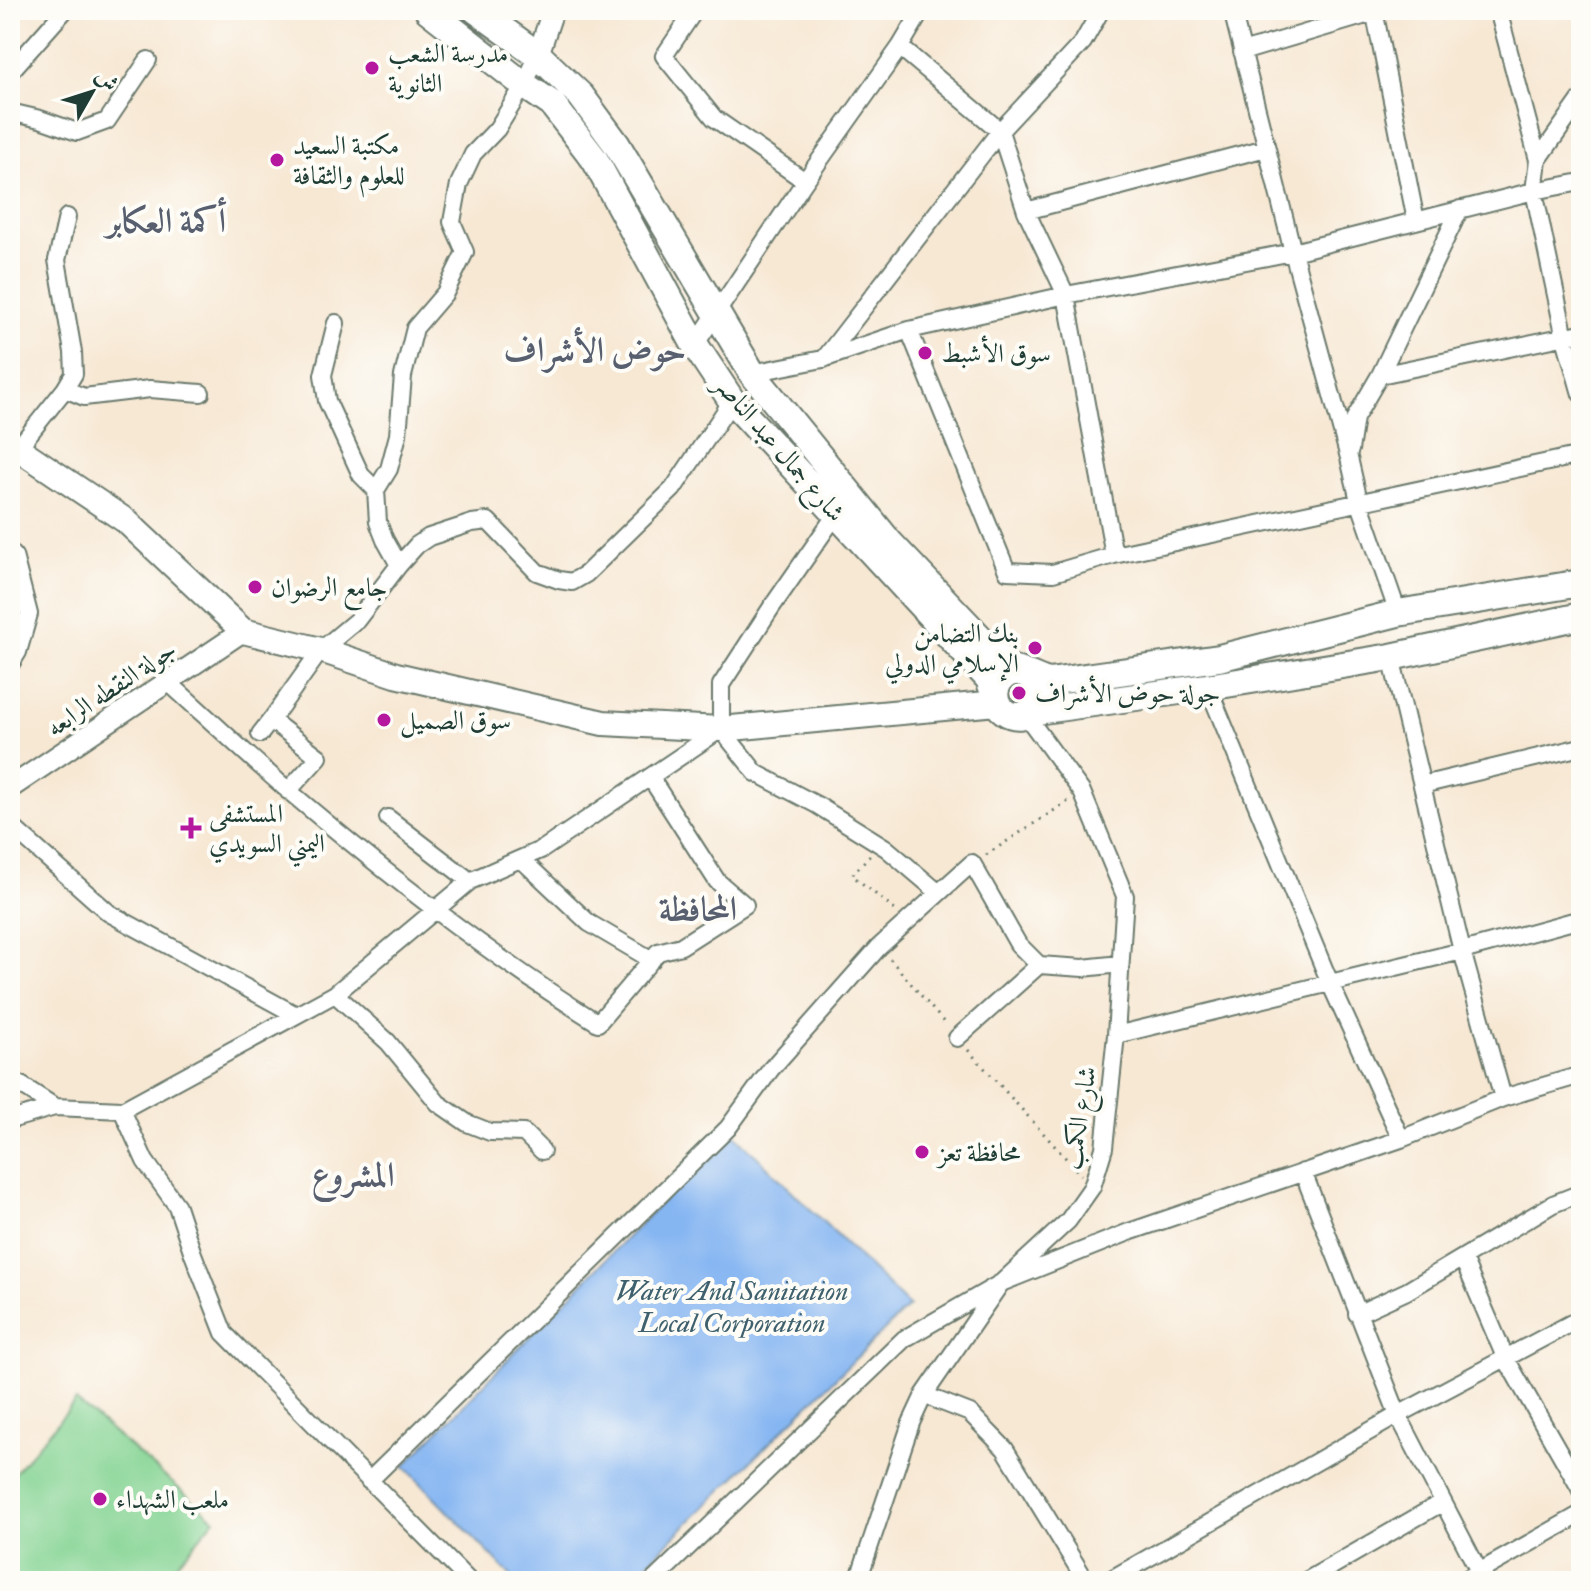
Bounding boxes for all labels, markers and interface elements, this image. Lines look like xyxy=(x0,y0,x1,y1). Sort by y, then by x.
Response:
place label: مدرسة الشعب الثانوية xyxy=(388,38,508,100)
north arrow xyxy=(52,52,132,132)
marker: مدرسة الشعب الثانوية xyxy=(363,59,381,77)
text: ش xyxy=(89,63,125,97)
place label: مكتبة السعيد للعلوم والثقافة xyxy=(293,130,405,198)
marker: مكتبة السعيد للعلوم والثقافة xyxy=(268,151,286,169)
district label: أكمة العكابر xyxy=(102,196,227,243)
district label: حوض الأشراف xyxy=(504,326,686,373)
place label: سوق الأشبط xyxy=(941,335,1051,370)
marker: سوق الأشبط xyxy=(916,344,934,362)
street label: شارع جمال عبد الناصر xyxy=(701,367,852,532)
place label: جامع الرضوان xyxy=(271,572,388,611)
marker: جامع الرضوان xyxy=(246,578,264,596)
place label: بنك التضامن الإسلامي الدولي xyxy=(885,618,1019,685)
street label: جولة النقطه الرابعه xyxy=(40,633,183,744)
marker: بنك التضامن الإسلامي الدولي xyxy=(1026,639,1044,657)
place label: جولة حوض الأشراف xyxy=(1035,675,1220,710)
marker: جولة حوض الأشراف xyxy=(1010,684,1028,702)
place label: سوق الصميل xyxy=(400,705,511,738)
marker: سوق الصميل xyxy=(375,711,393,729)
place label: المستشفى اليمني السويدي xyxy=(209,798,325,867)
marker: المستشفى اليمني السويدي xyxy=(180,817,202,839)
district label: المحافظة xyxy=(659,888,737,931)
street label: شارع الكمب xyxy=(1056,1064,1109,1173)
place label: محافظة تعز xyxy=(935,1137,1021,1169)
marker: محافظة تعز xyxy=(913,1143,931,1161)
district label: المشروع xyxy=(311,1154,395,1202)
water label: Water And Sanitation Local Corporation xyxy=(615,1274,849,1341)
place label: ملعب الشهداء xyxy=(116,1484,229,1516)
marker: ملعب الشهداء xyxy=(91,1490,109,1508)

